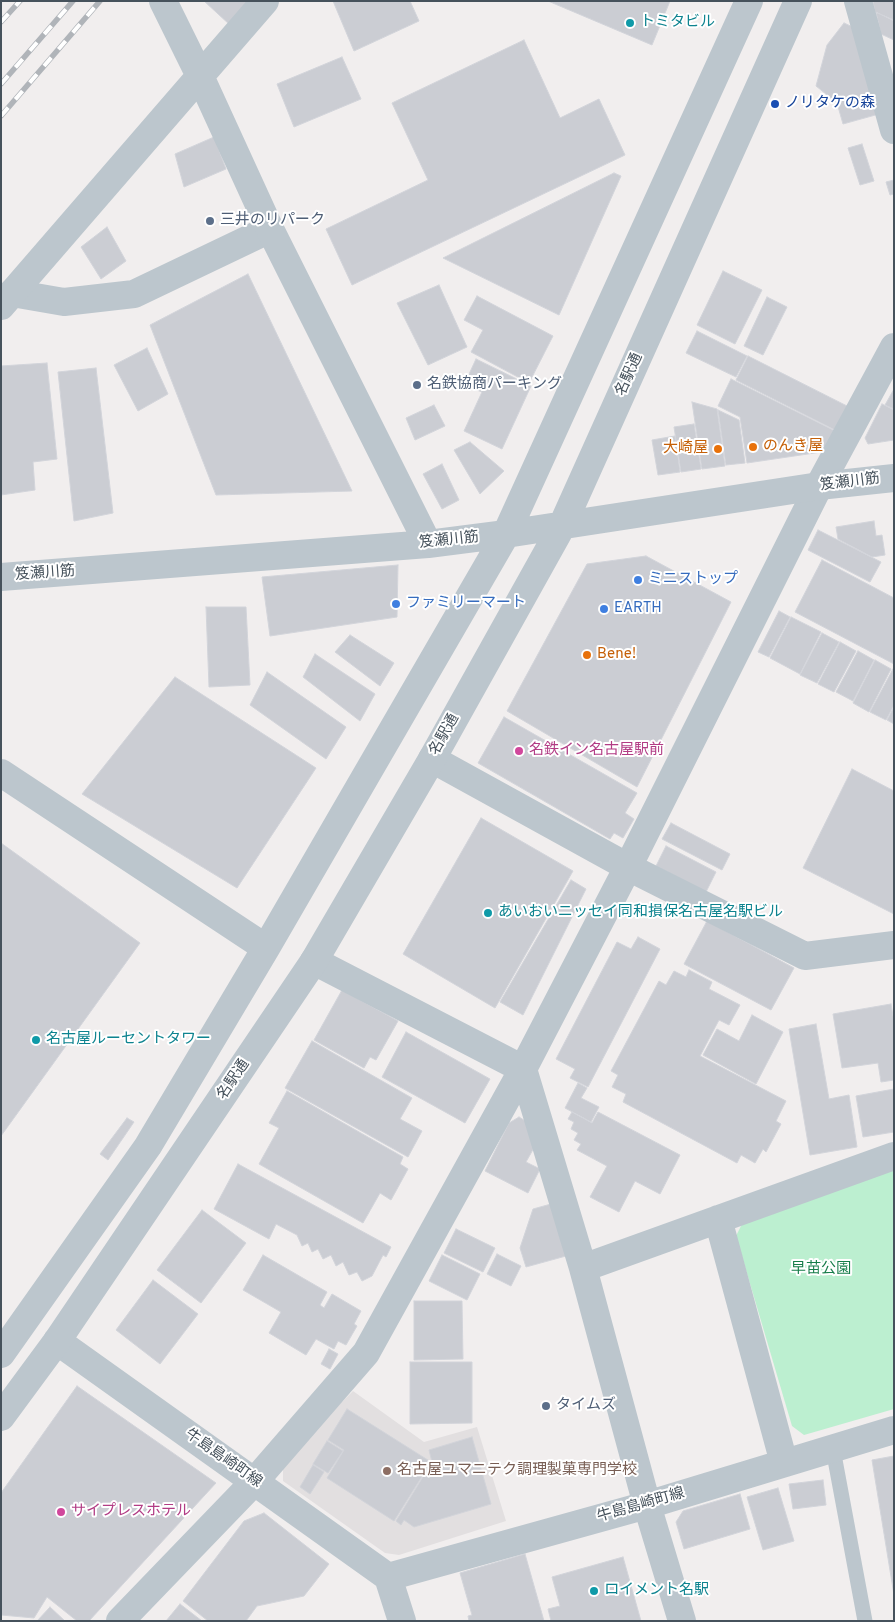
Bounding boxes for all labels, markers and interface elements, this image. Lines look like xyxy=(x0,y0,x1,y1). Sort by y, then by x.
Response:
place label: トミタビル xyxy=(640,14,715,32)
marker: トミタビル xyxy=(624,17,636,29)
place label: ノリタケの森 xyxy=(785,95,875,113)
marker: ノリタケの森 xyxy=(769,98,781,110)
place label: 三井のリパーク xyxy=(220,212,325,230)
marker: 三井のリパーク xyxy=(204,215,216,227)
street label: 名駅通 xyxy=(613,351,647,399)
place label: 名鉄協商パーキング xyxy=(427,376,562,394)
marker: 名鉄協商パーキング xyxy=(411,379,423,391)
place label: のんき屋 xyxy=(763,438,823,456)
place label: 大崎屋 xyxy=(663,440,708,458)
marker: のんき屋 xyxy=(747,441,759,453)
marker: 大崎屋 xyxy=(712,443,724,455)
street label: 笈瀬川筋 xyxy=(819,470,881,496)
street label: 笈瀬川筋 xyxy=(418,529,480,553)
street label: 笈瀬川筋 xyxy=(14,563,76,585)
place label: ミニストップ xyxy=(648,571,738,589)
marker: ミニストップ xyxy=(632,574,644,586)
place label: ファミリーマート xyxy=(406,595,526,613)
marker: ファミリーマート xyxy=(390,598,402,610)
place label: EARTH xyxy=(614,600,662,618)
marker: EARTH xyxy=(598,603,610,615)
place label: Bene! xyxy=(597,646,636,664)
marker: Bene! xyxy=(581,649,593,661)
street label: 名駅通 xyxy=(426,711,464,759)
place label: 名鉄イン名古屋駅前 xyxy=(529,742,664,760)
marker: 名鉄イン名古屋駅前 xyxy=(513,745,525,757)
place label: あいおいニッセイ同和損保名古屋名駅ビル xyxy=(498,904,783,922)
marker: あいおいニッセイ同和損保名古屋名駅ビル xyxy=(482,907,494,919)
place label: 名古屋ルーセントタワー xyxy=(46,1031,211,1049)
marker: 名古屋ルーセントタワー xyxy=(30,1034,42,1046)
street label: 名駅通 xyxy=(214,1056,254,1104)
park label: 早苗公園 xyxy=(791,1261,851,1279)
place label: タイムズ xyxy=(556,1397,616,1415)
marker: タイムズ xyxy=(540,1400,552,1412)
street label: 牛島島崎町線 xyxy=(181,1426,265,1492)
place label: 名古屋ユマニテク調理製菓専門学校 xyxy=(397,1462,637,1480)
marker: 名古屋ユマニテク調理製菓専門学校 xyxy=(381,1465,393,1477)
street label: 牛島島崎町線 xyxy=(595,1485,687,1527)
place label: サイプレスホテル xyxy=(71,1503,191,1521)
marker: サイプレスホテル xyxy=(55,1506,67,1518)
place label: ロイメント名駅 xyxy=(604,1582,709,1600)
marker: ロイメント名駅 xyxy=(588,1585,600,1597)

